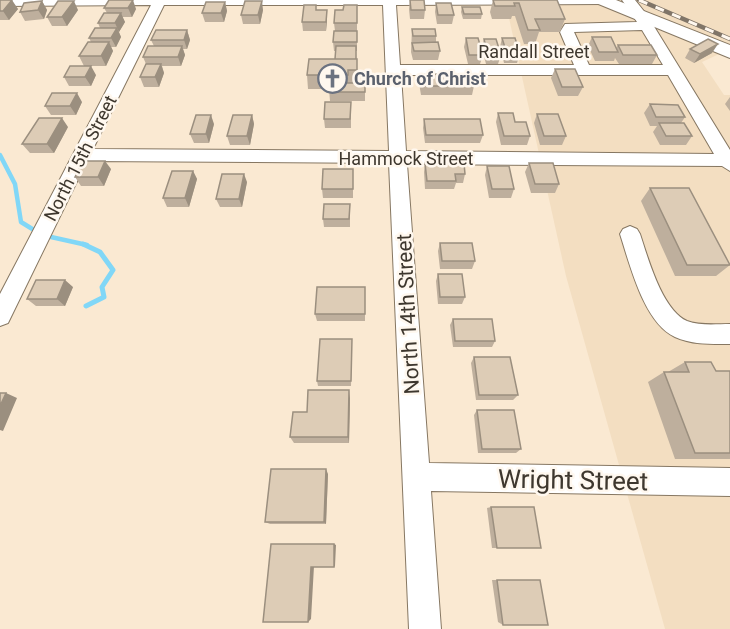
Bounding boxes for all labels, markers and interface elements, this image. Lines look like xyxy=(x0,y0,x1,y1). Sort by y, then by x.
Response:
street label: Randall Street xyxy=(478,41,590,62)
church icon: Church of Christ xyxy=(317,62,349,94)
place label: Church of Christ xyxy=(354,68,486,89)
street label: North 15th Street xyxy=(39,92,121,224)
street label: Hammock Street xyxy=(339,148,474,169)
street label: North 14th Street xyxy=(392,233,424,395)
street label: Wright Street xyxy=(498,464,648,496)

